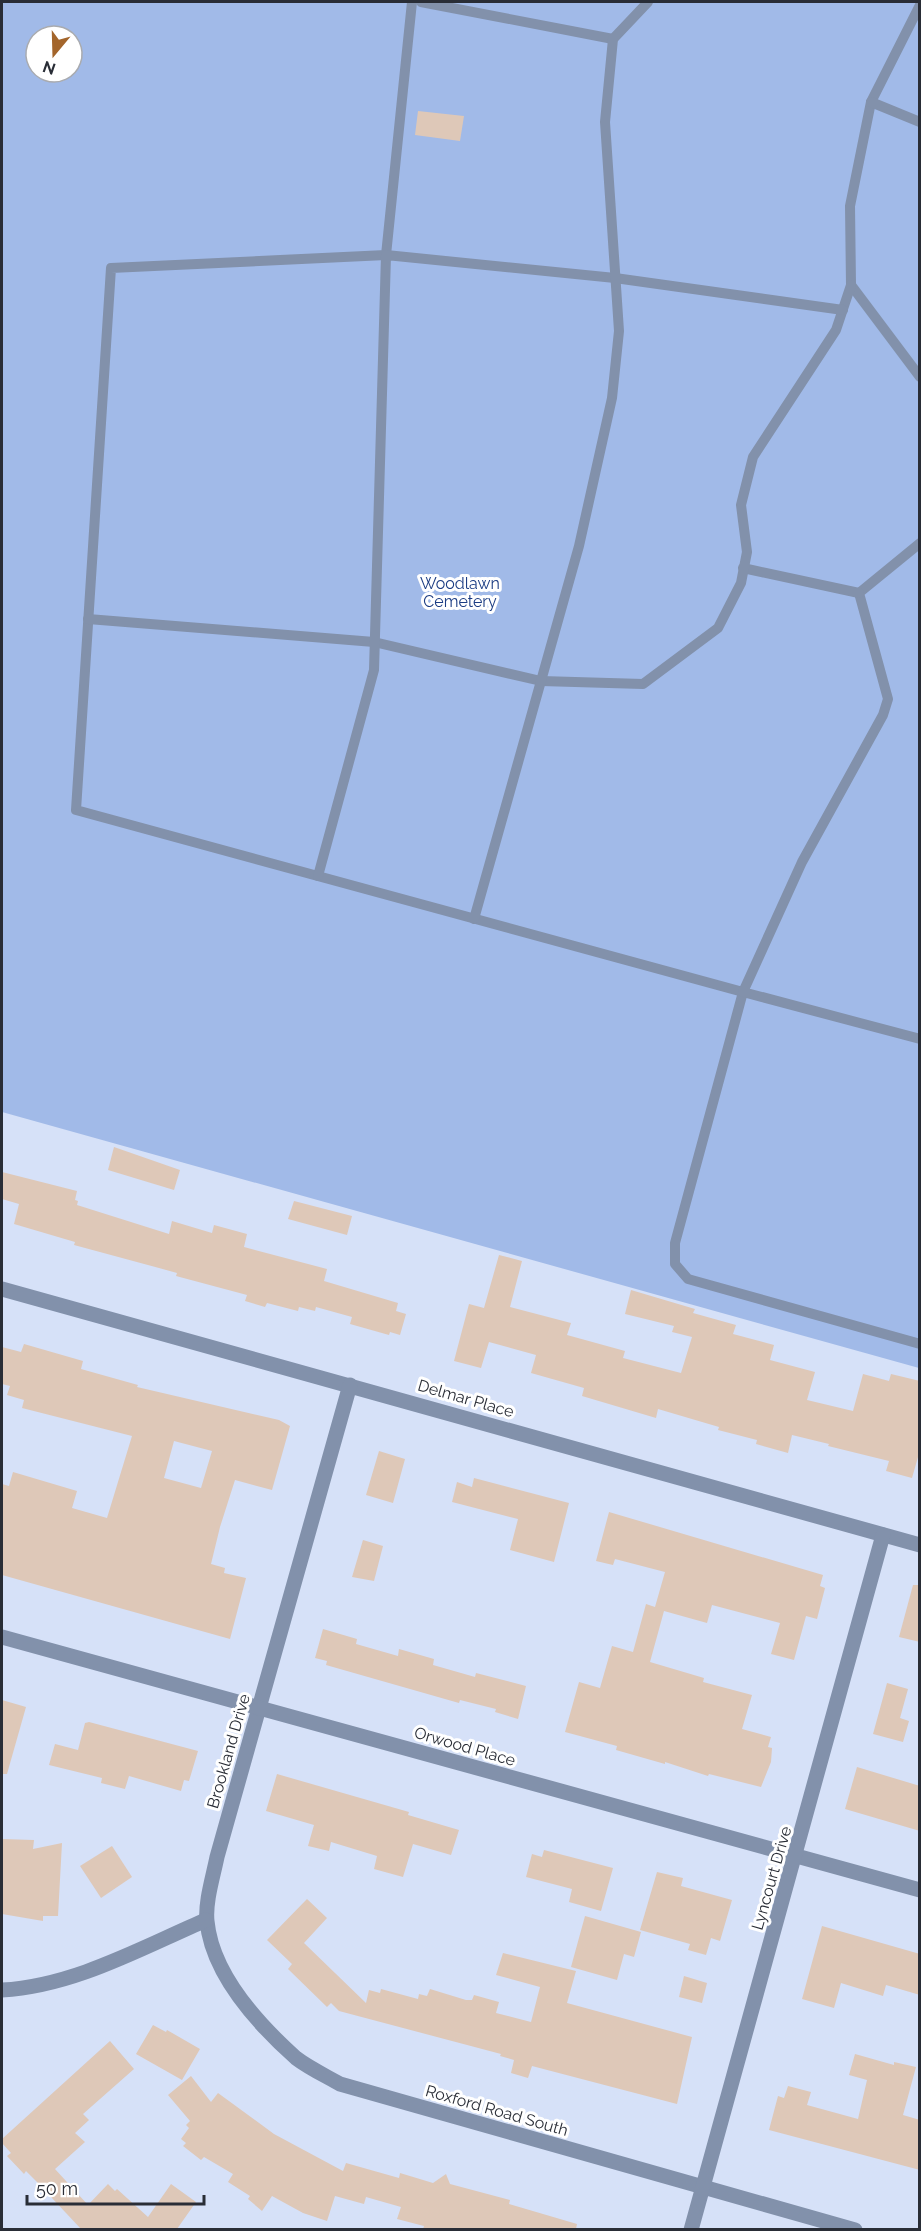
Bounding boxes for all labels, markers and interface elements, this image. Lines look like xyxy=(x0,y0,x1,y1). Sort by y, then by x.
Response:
north arrow xyxy=(24,24,84,84)
text: N xyxy=(40,57,58,79)
park label: Woodlawn Cemetery xyxy=(420,574,500,611)
street label: Delmar Place xyxy=(416,1376,516,1421)
street label: Brookland Drive xyxy=(203,1692,254,1811)
street label: Orwood Place xyxy=(412,1723,518,1770)
street label: Lyncourt Drive xyxy=(748,1824,795,1932)
street label: Roxford Road South xyxy=(423,2081,570,2140)
scale bar xyxy=(27,2168,204,2206)
text: 50 m xyxy=(36,2178,78,2199)

